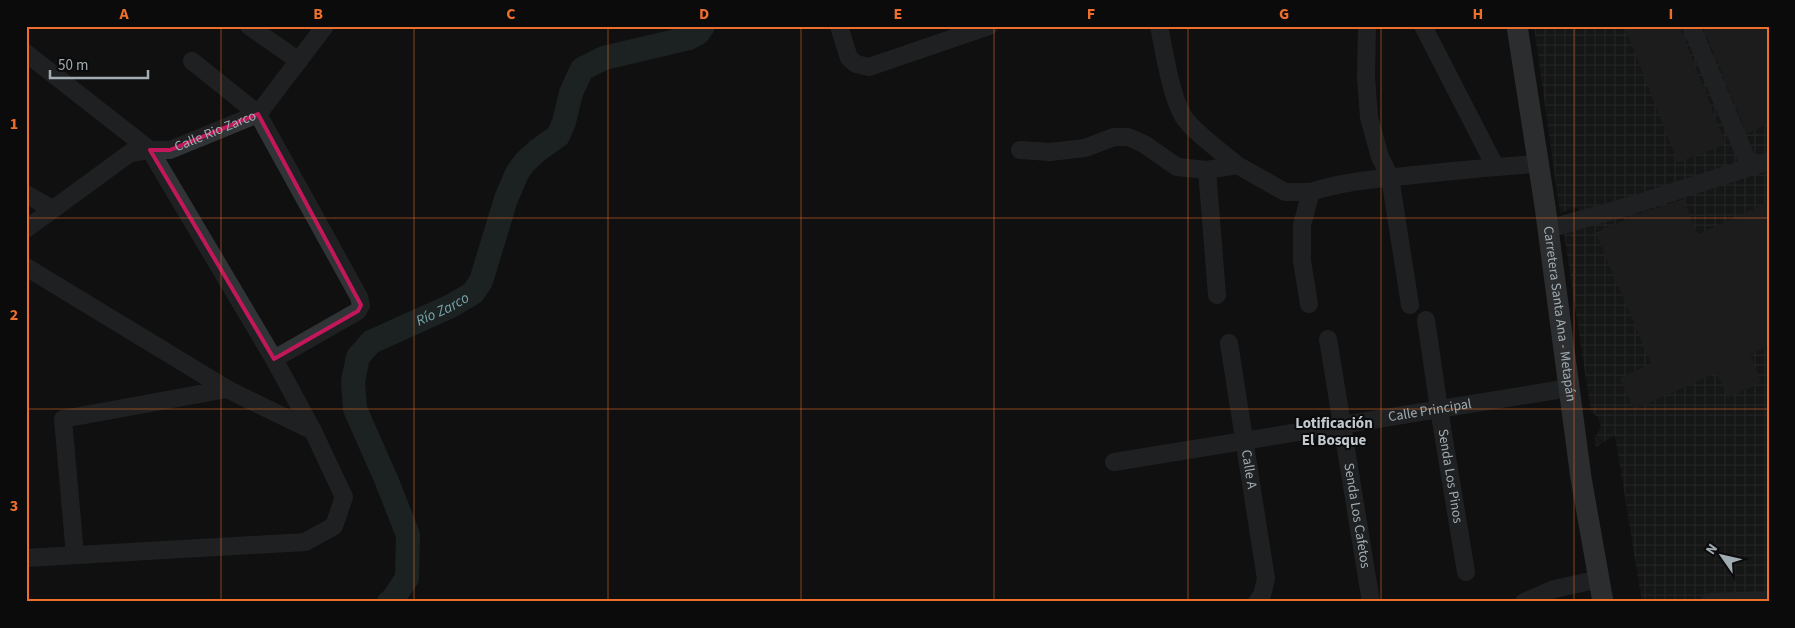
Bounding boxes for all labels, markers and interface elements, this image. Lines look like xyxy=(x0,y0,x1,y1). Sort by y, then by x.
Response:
text: A xyxy=(118,3,129,25)
text: B xyxy=(313,3,323,25)
text: C xyxy=(506,3,516,25)
text: D xyxy=(699,3,709,25)
text: E xyxy=(894,3,902,25)
text: F xyxy=(1087,3,1095,25)
text: G xyxy=(1279,3,1289,25)
text: H xyxy=(1473,3,1483,25)
text: I xyxy=(1669,3,1673,25)
scale bar xyxy=(50,48,148,80)
text: 50 m xyxy=(58,55,88,76)
street label: Calle Rio Zarco xyxy=(171,106,259,157)
text: 1 xyxy=(10,113,18,135)
street label: Carretera Santa Ana - Metapán xyxy=(1538,225,1581,403)
water label: Río Zarco xyxy=(412,287,473,331)
text: 2 xyxy=(10,304,18,326)
street label: Calle Principal xyxy=(1387,394,1473,427)
district label: Lotificación El Bosque xyxy=(1295,413,1373,451)
street label: Senda Los Pinos xyxy=(1432,428,1468,525)
street label: Calle A xyxy=(1236,448,1262,491)
street label: Senda Los Cafetos xyxy=(1338,462,1375,570)
text: 3 xyxy=(10,495,18,517)
north arrow xyxy=(1698,530,1748,580)
text: N xyxy=(1701,540,1723,559)

